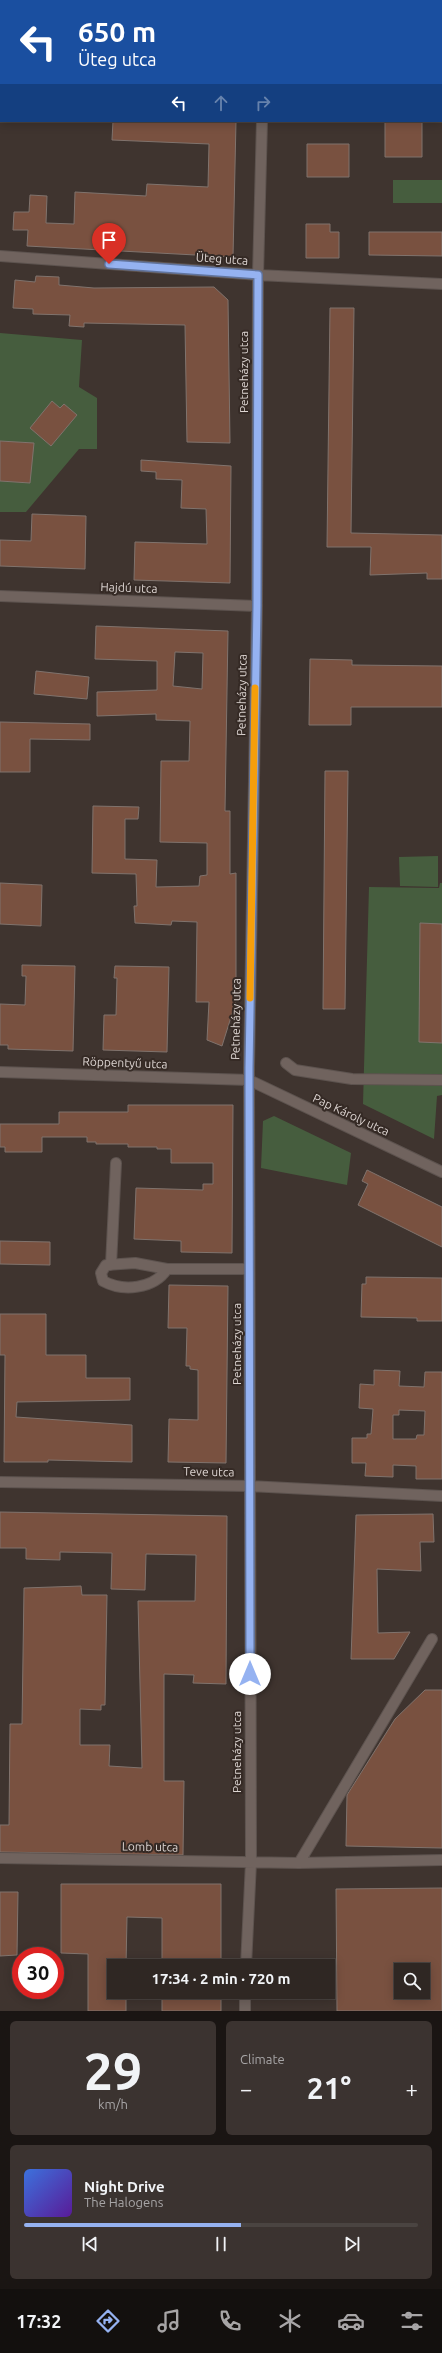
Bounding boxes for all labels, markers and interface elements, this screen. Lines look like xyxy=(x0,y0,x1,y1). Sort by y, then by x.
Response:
icon: left xyxy=(12,16,64,68)
text: 650 m xyxy=(78,16,156,47)
text: Üteg utca xyxy=(78,49,157,69)
icon: left xyxy=(168,92,190,114)
icon: ahead xyxy=(210,92,232,114)
icon: right xyxy=(252,92,274,114)
pin xyxy=(92,223,126,264)
icon: arrive xyxy=(98,229,120,251)
street label: Üteg utca xyxy=(195,250,249,267)
street label: Petneházy utca xyxy=(237,331,250,413)
street label: Hajdú utca xyxy=(100,580,158,595)
street label: Petneházy utca xyxy=(234,654,249,736)
street label: Petneházy utca xyxy=(228,978,243,1060)
street label: Röppentyű utca xyxy=(82,1055,168,1070)
street label: Pap Károly utca xyxy=(311,1091,392,1138)
street label: Petneházy utca xyxy=(230,1303,243,1385)
street label: Teve utca xyxy=(183,1465,235,1478)
position arrow xyxy=(229,1653,271,1695)
street label: Petneházy utca xyxy=(230,1711,243,1793)
street label: Lomb utca xyxy=(122,1840,178,1853)
speed limit sign: 30 xyxy=(12,1947,64,1999)
map controls xyxy=(394,1963,430,1999)
button: search xyxy=(394,1963,430,1999)
text: 17:34 · 2 min · 720 m xyxy=(152,1970,290,1987)
text: 29 xyxy=(84,2042,142,2100)
text: Climate xyxy=(240,2052,285,2066)
text: 21° xyxy=(307,2071,351,2105)
text: − xyxy=(240,2076,252,2101)
text: + xyxy=(406,2076,418,2101)
text: km/h xyxy=(98,2097,128,2111)
text: Night Drive xyxy=(84,2178,165,2195)
text: The Halogens xyxy=(84,2195,163,2209)
icon: previous xyxy=(79,2233,101,2255)
icon: pause xyxy=(210,2233,232,2255)
icon: next xyxy=(341,2233,363,2255)
icon: directions xyxy=(94,2307,122,2335)
icon: music xyxy=(155,2307,183,2335)
icon: phone xyxy=(216,2307,244,2335)
icon: climate xyxy=(276,2307,304,2335)
icon: car xyxy=(337,2307,365,2335)
icon: filters xyxy=(398,2307,426,2335)
text: 17:32 xyxy=(16,2311,61,2331)

